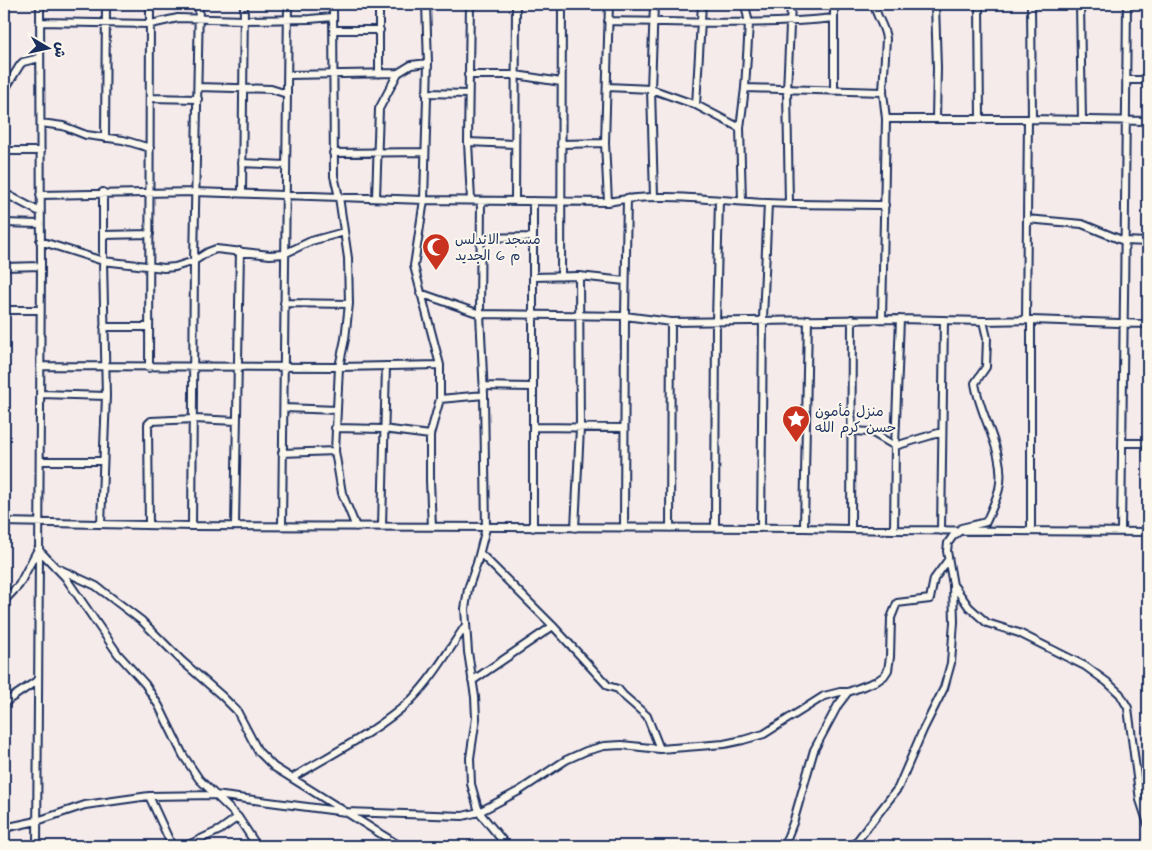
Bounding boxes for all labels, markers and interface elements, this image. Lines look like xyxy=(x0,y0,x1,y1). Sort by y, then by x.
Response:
north arrow xyxy=(22,22,72,72)
text: ش xyxy=(49,41,71,59)
place label: مسجد الاندلس م 6 الجديد xyxy=(455,230,541,266)
mosque icon: مسجد الاندلس م 6 الجديد xyxy=(421,232,451,271)
place label: منزل مأمون حسن كرم الله xyxy=(815,402,896,438)
place icon: منزل مأمون حسن كرم الله xyxy=(781,404,811,443)

